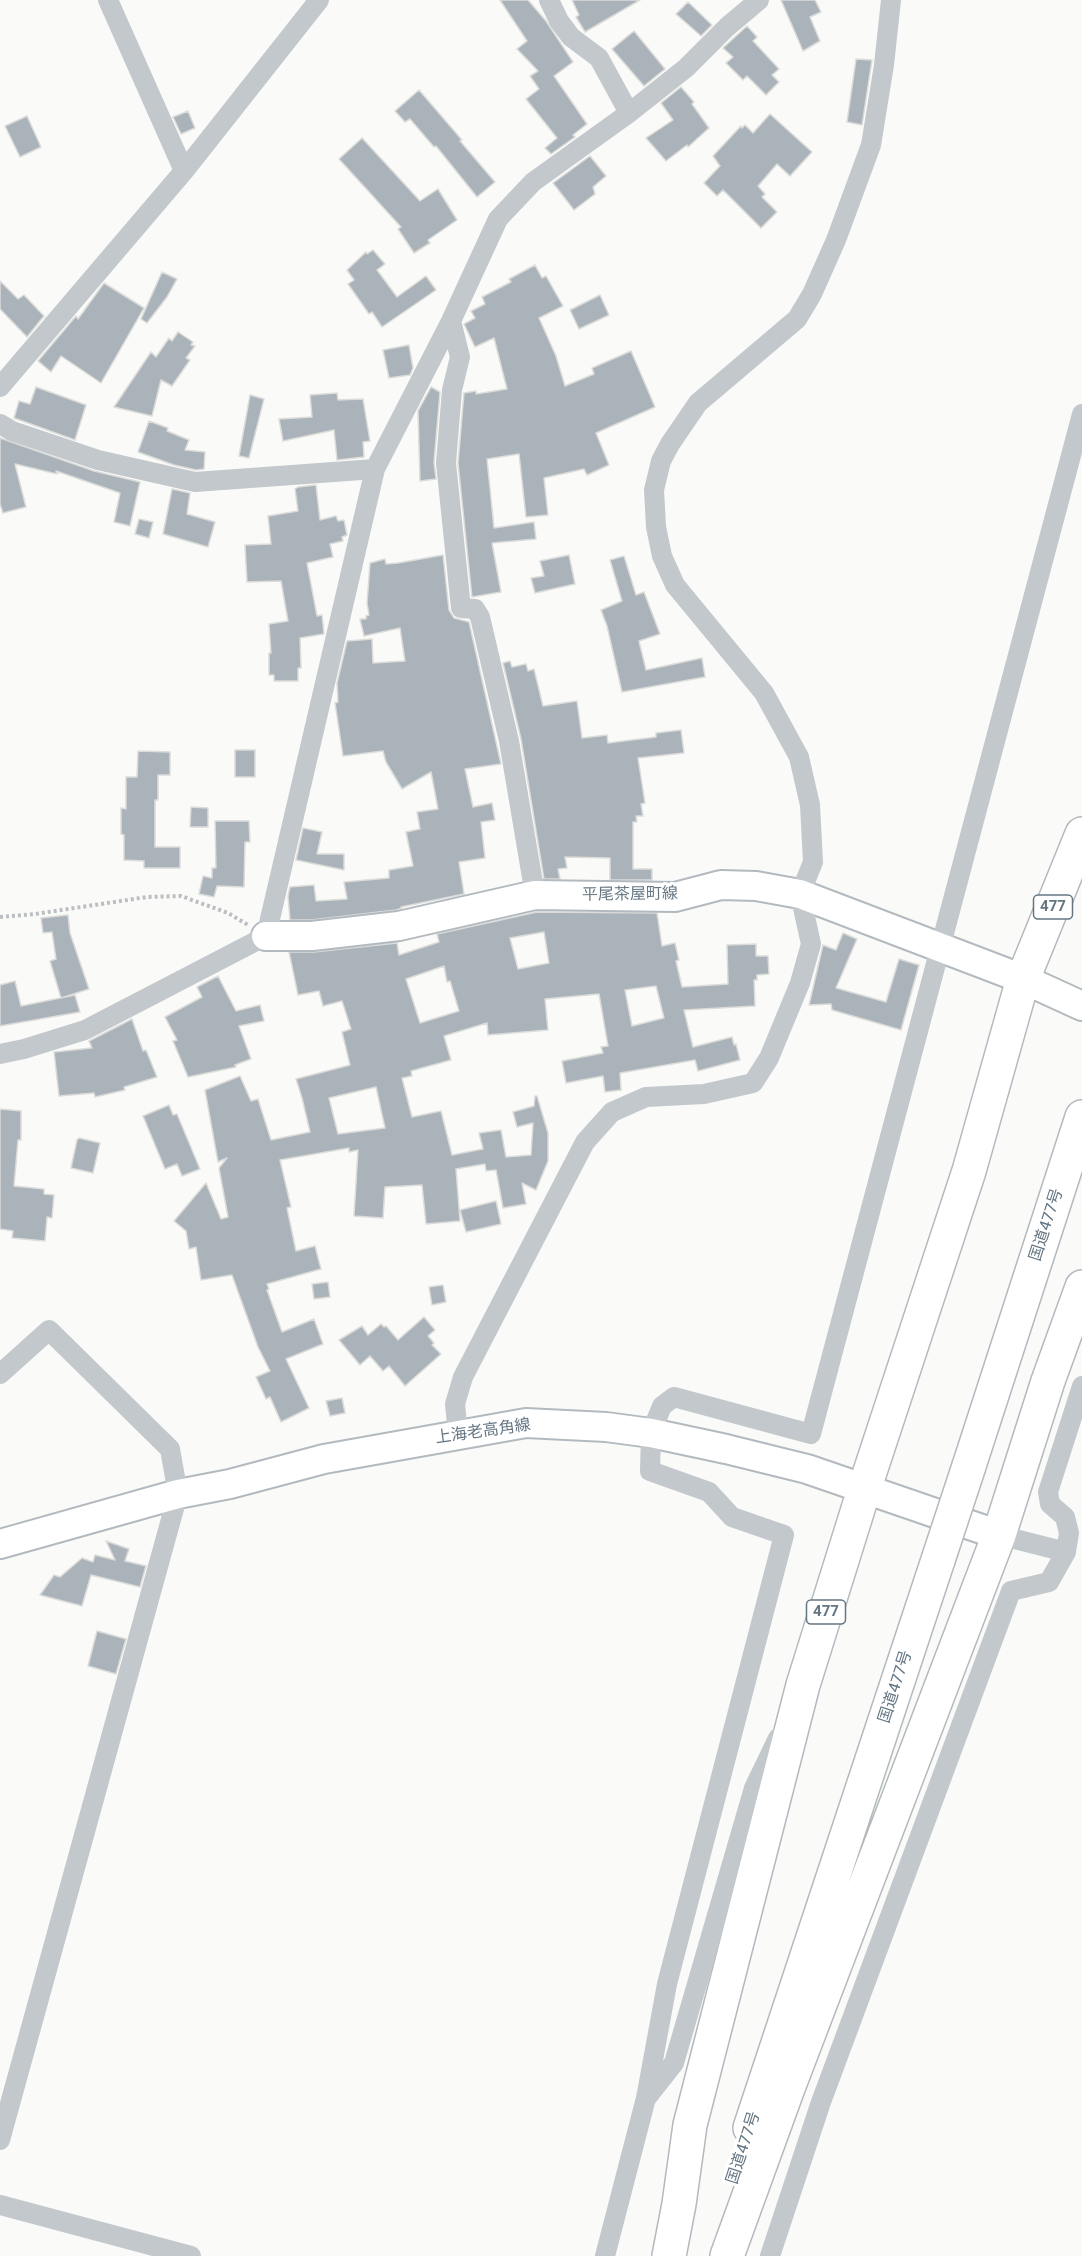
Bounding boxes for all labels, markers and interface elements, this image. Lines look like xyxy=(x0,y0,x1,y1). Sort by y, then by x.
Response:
street label: 平尾茶屋町線 xyxy=(582,885,678,905)
road number: 477 xyxy=(1034,895,1072,919)
street label: 国道477号 xyxy=(1026,1186,1068,1264)
street label: 上海老高角線 xyxy=(434,1416,532,1448)
road number: 477 xyxy=(806,1600,846,1624)
street label: 国道477号 xyxy=(875,1648,917,1726)
street label: 国道477号 xyxy=(723,2109,765,2187)

